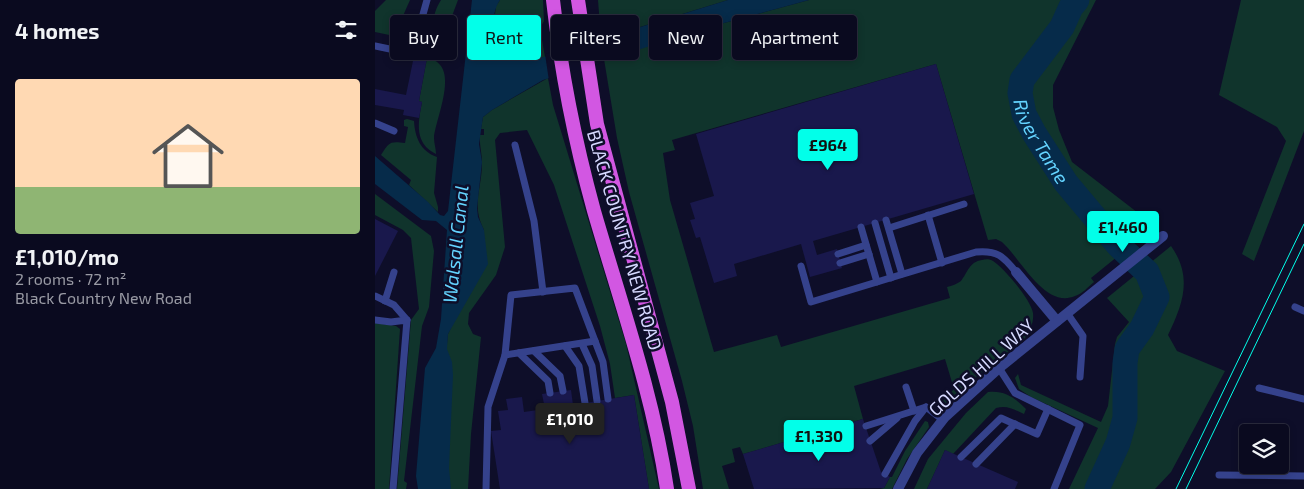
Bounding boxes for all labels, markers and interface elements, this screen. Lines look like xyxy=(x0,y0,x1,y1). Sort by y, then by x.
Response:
chip: Buy xyxy=(390,15,457,60)
chip: Rent xyxy=(467,15,541,60)
chip: Filters xyxy=(551,15,639,60)
chip: New xyxy=(649,15,722,60)
chip: Apartment xyxy=(732,15,857,60)
icon: filters xyxy=(332,16,360,44)
text: 4 homes xyxy=(15,18,99,43)
water label: River Tame xyxy=(1010,97,1075,188)
icon: home xyxy=(143,111,233,201)
street label: BLACK COUNTRY NEW ROAD xyxy=(583,127,667,353)
pin: £964 xyxy=(798,128,858,171)
text: £964 xyxy=(809,135,847,154)
water label: Walsall Canal xyxy=(437,184,473,304)
pin: £1,460 xyxy=(1082,210,1164,253)
text: £1,460 xyxy=(1098,217,1148,236)
text: £1,010/mo xyxy=(15,244,119,269)
text: 2 rooms · 72 m² xyxy=(15,269,126,288)
text: Black Country New Road xyxy=(15,288,192,307)
street label: GOLDS HILL WAY xyxy=(924,313,1039,420)
pin: £1,010 xyxy=(529,402,611,445)
text: £1,010 xyxy=(546,409,594,428)
pin: £1,330 xyxy=(778,420,860,462)
map controls xyxy=(1239,424,1289,474)
button: layers xyxy=(1239,424,1289,474)
text: £1,330 xyxy=(795,426,843,445)

